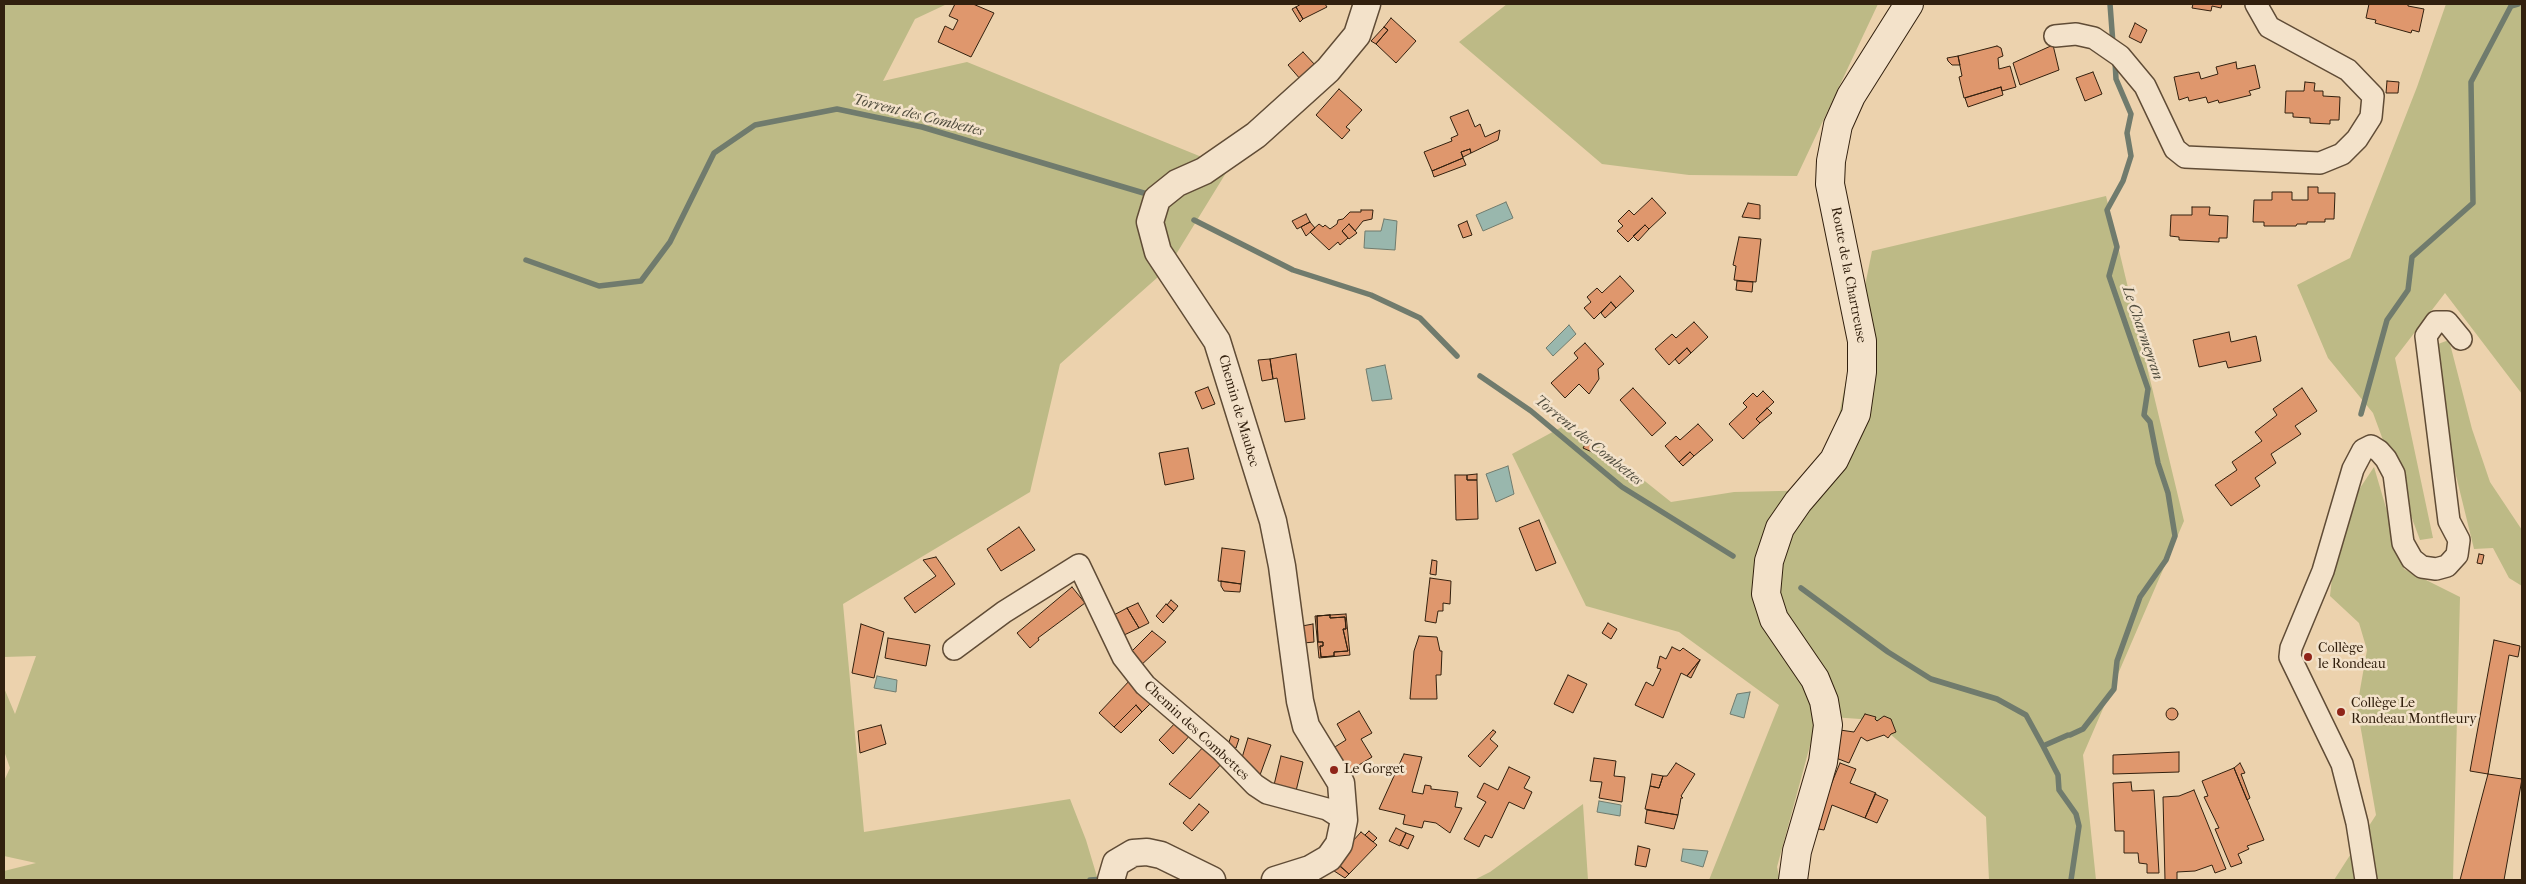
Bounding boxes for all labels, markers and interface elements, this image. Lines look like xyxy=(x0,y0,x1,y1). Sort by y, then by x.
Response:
water label: Torrent des Combettes xyxy=(851,91,985,141)
street label: Route de la Chartreuse xyxy=(1827,206,1869,344)
water label: Le Charmeyran xyxy=(2117,284,2167,382)
street label: Chemin de Maubec xyxy=(1214,353,1262,469)
water label: Torrent des Combettes xyxy=(1530,392,1646,490)
place label: Collège le Rondeau xyxy=(2318,641,2386,674)
marker: Collège le Rondeau xyxy=(2302,651,2314,663)
street label: Chemin des Combettes xyxy=(1140,678,1252,784)
place label: Collège Le Rondeau Montfleury xyxy=(2351,696,2477,729)
marker: Collège Le Rondeau Montfleury xyxy=(2335,706,2347,718)
place label: Le Gorget xyxy=(1344,762,1405,778)
marker: Le Gorget xyxy=(1328,764,1340,776)

